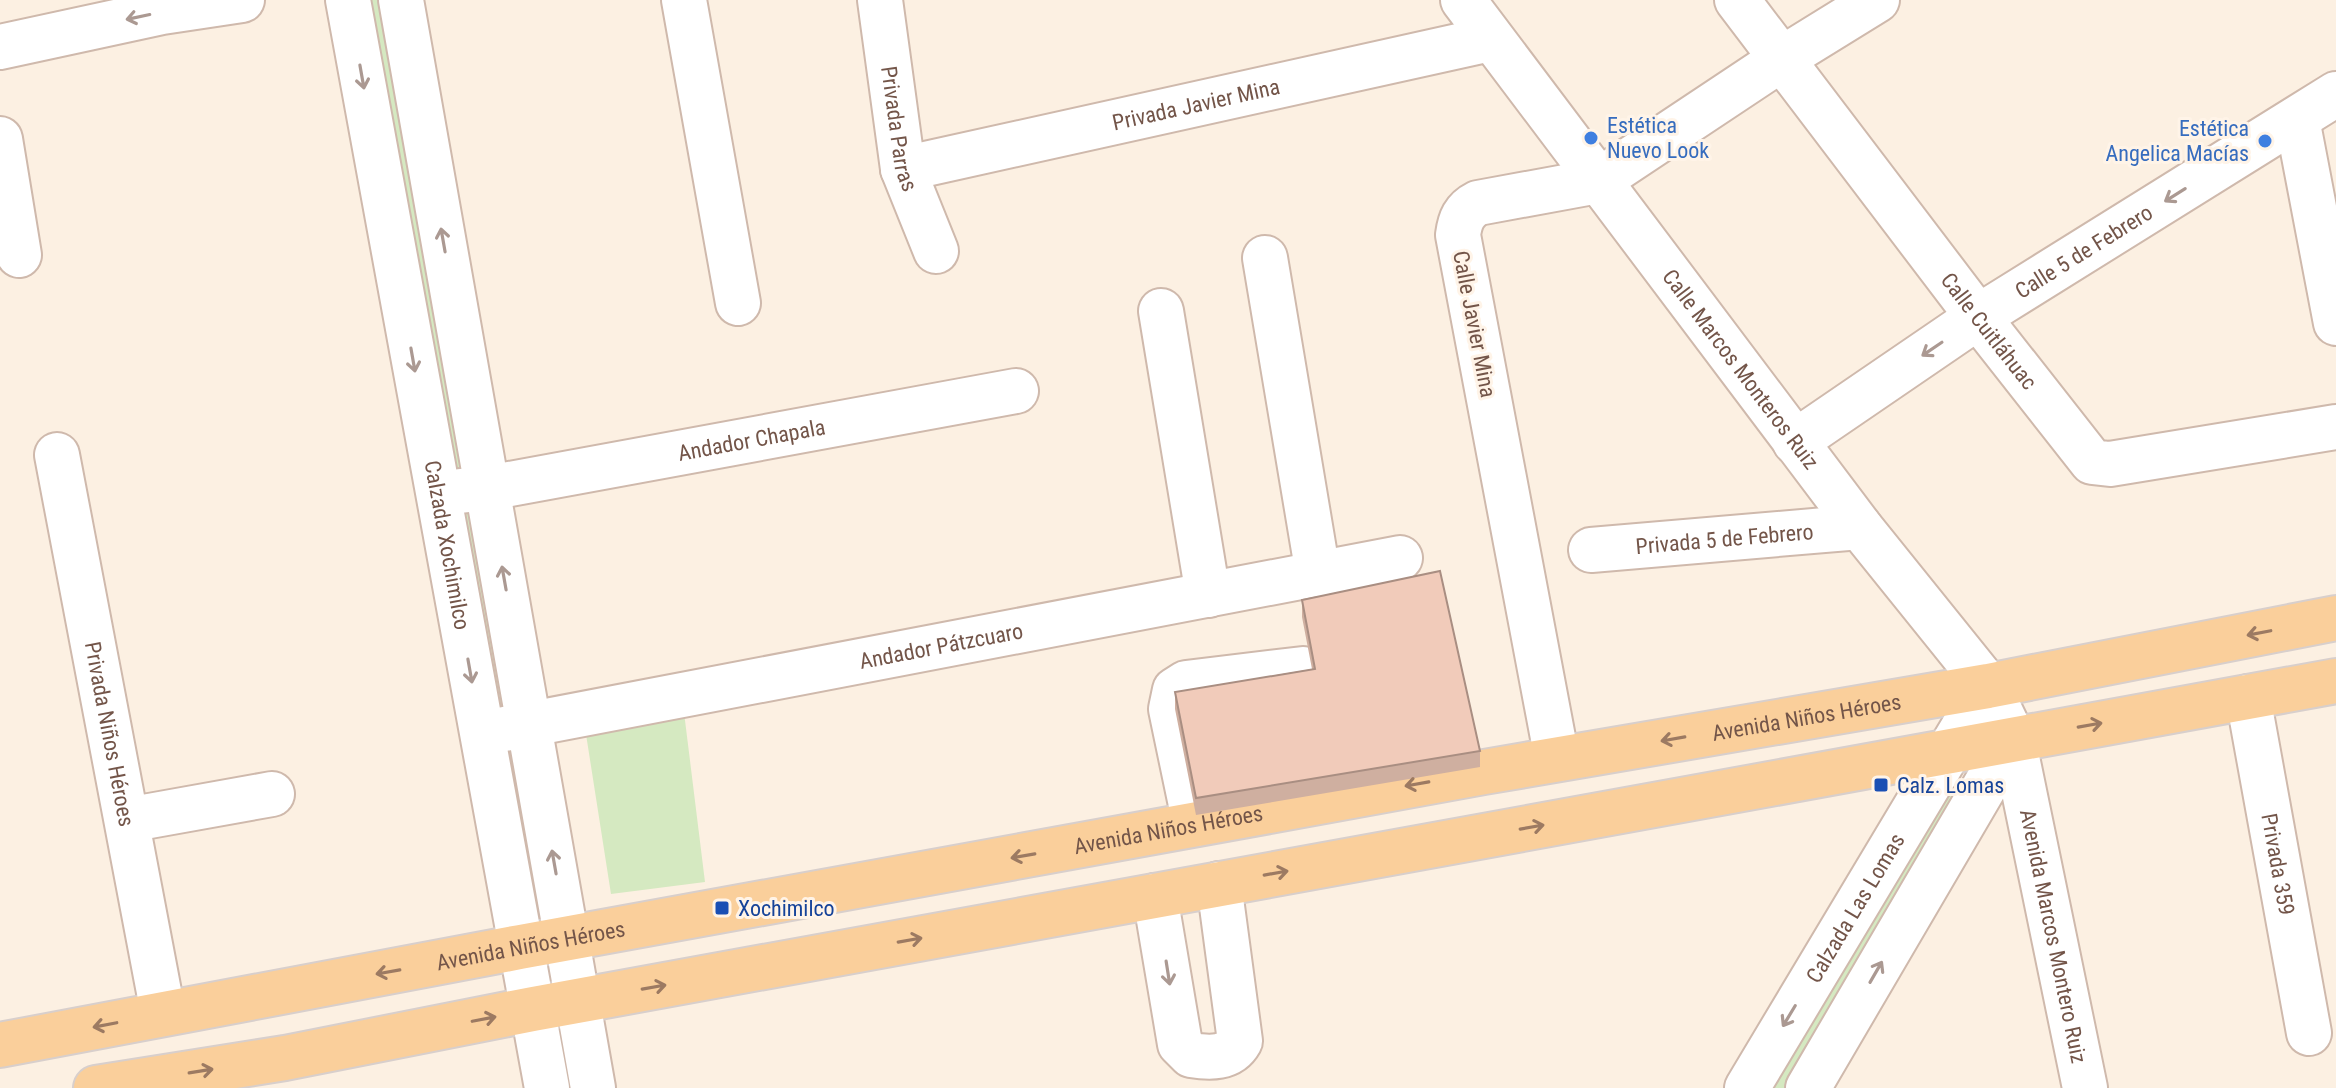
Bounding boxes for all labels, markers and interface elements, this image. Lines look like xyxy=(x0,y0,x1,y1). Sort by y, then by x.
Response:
one-way arrow xyxy=(125,10,151,25)
one-way arrow xyxy=(355,64,370,89)
street label: Privada Parras xyxy=(876,65,923,195)
street label: Privada Javier Mina xyxy=(1110,74,1282,135)
place label: Estética Nuevo Look xyxy=(1607,113,1709,163)
place label: Estética Angelica Macías xyxy=(2106,116,2249,166)
marker: Estética Nuevo Look xyxy=(1582,129,1600,147)
marker: Estética Angelica Macías xyxy=(2256,132,2274,150)
one-way arrow xyxy=(2164,187,2187,203)
street label: Calle 5 de Febrero xyxy=(2011,200,2157,304)
one-way arrow xyxy=(435,227,450,253)
street label: Calle Javier Mina xyxy=(1448,249,1501,400)
street label: Calle Marcos Monteros Ruiz xyxy=(1657,265,1824,474)
street label: Calle Cuitláhuac xyxy=(1936,268,2042,394)
one-way arrow xyxy=(1921,341,1943,357)
one-way arrow xyxy=(407,347,422,372)
street label: Andador Chapala xyxy=(676,414,827,466)
street label: Calzada Xochimilco xyxy=(419,458,475,632)
street label: Privada 5 de Febrero xyxy=(1635,519,1815,559)
one-way arrow xyxy=(495,566,510,592)
street label: Andador Pátzcuaro xyxy=(857,618,1025,674)
one-way arrow xyxy=(2247,626,2273,641)
street label: Privada Niños Héroes xyxy=(80,640,139,829)
one-way arrow xyxy=(463,658,478,683)
street label: Avenida Niños Héroes xyxy=(1710,689,1903,746)
one-way arrow xyxy=(2077,716,2102,731)
one-way arrow xyxy=(1661,733,1686,748)
place label: Calz. Lomas xyxy=(1897,773,2004,798)
marker: Calz. Lomas xyxy=(1872,776,1890,794)
one-way arrow xyxy=(1405,777,1430,792)
street label: Avenida Niños Héroes xyxy=(1072,800,1265,859)
street label: Avenida Marcos Montero Ruiz xyxy=(2015,807,2092,1066)
street label: Privada 359 xyxy=(2256,811,2299,917)
one-way arrow xyxy=(1519,818,1544,833)
street label: Calzada Las Lomas xyxy=(1801,829,1910,987)
one-way arrow xyxy=(1011,849,1037,864)
one-way arrow xyxy=(545,850,560,875)
one-way arrow xyxy=(1263,865,1288,880)
place label: Xochimilco xyxy=(738,896,835,921)
marker: Xochimilco xyxy=(713,899,731,917)
street label: Avenida Niños Héroes xyxy=(434,916,627,975)
one-way arrow xyxy=(897,932,922,947)
one-way arrow xyxy=(1161,959,1176,985)
one-way arrow xyxy=(1869,961,1884,985)
one-way arrow xyxy=(376,965,401,980)
one-way arrow xyxy=(641,978,667,993)
one-way arrow xyxy=(1781,1004,1797,1027)
one-way arrow xyxy=(471,1010,496,1025)
one-way arrow xyxy=(93,1018,118,1033)
one-way arrow xyxy=(188,1063,213,1078)

